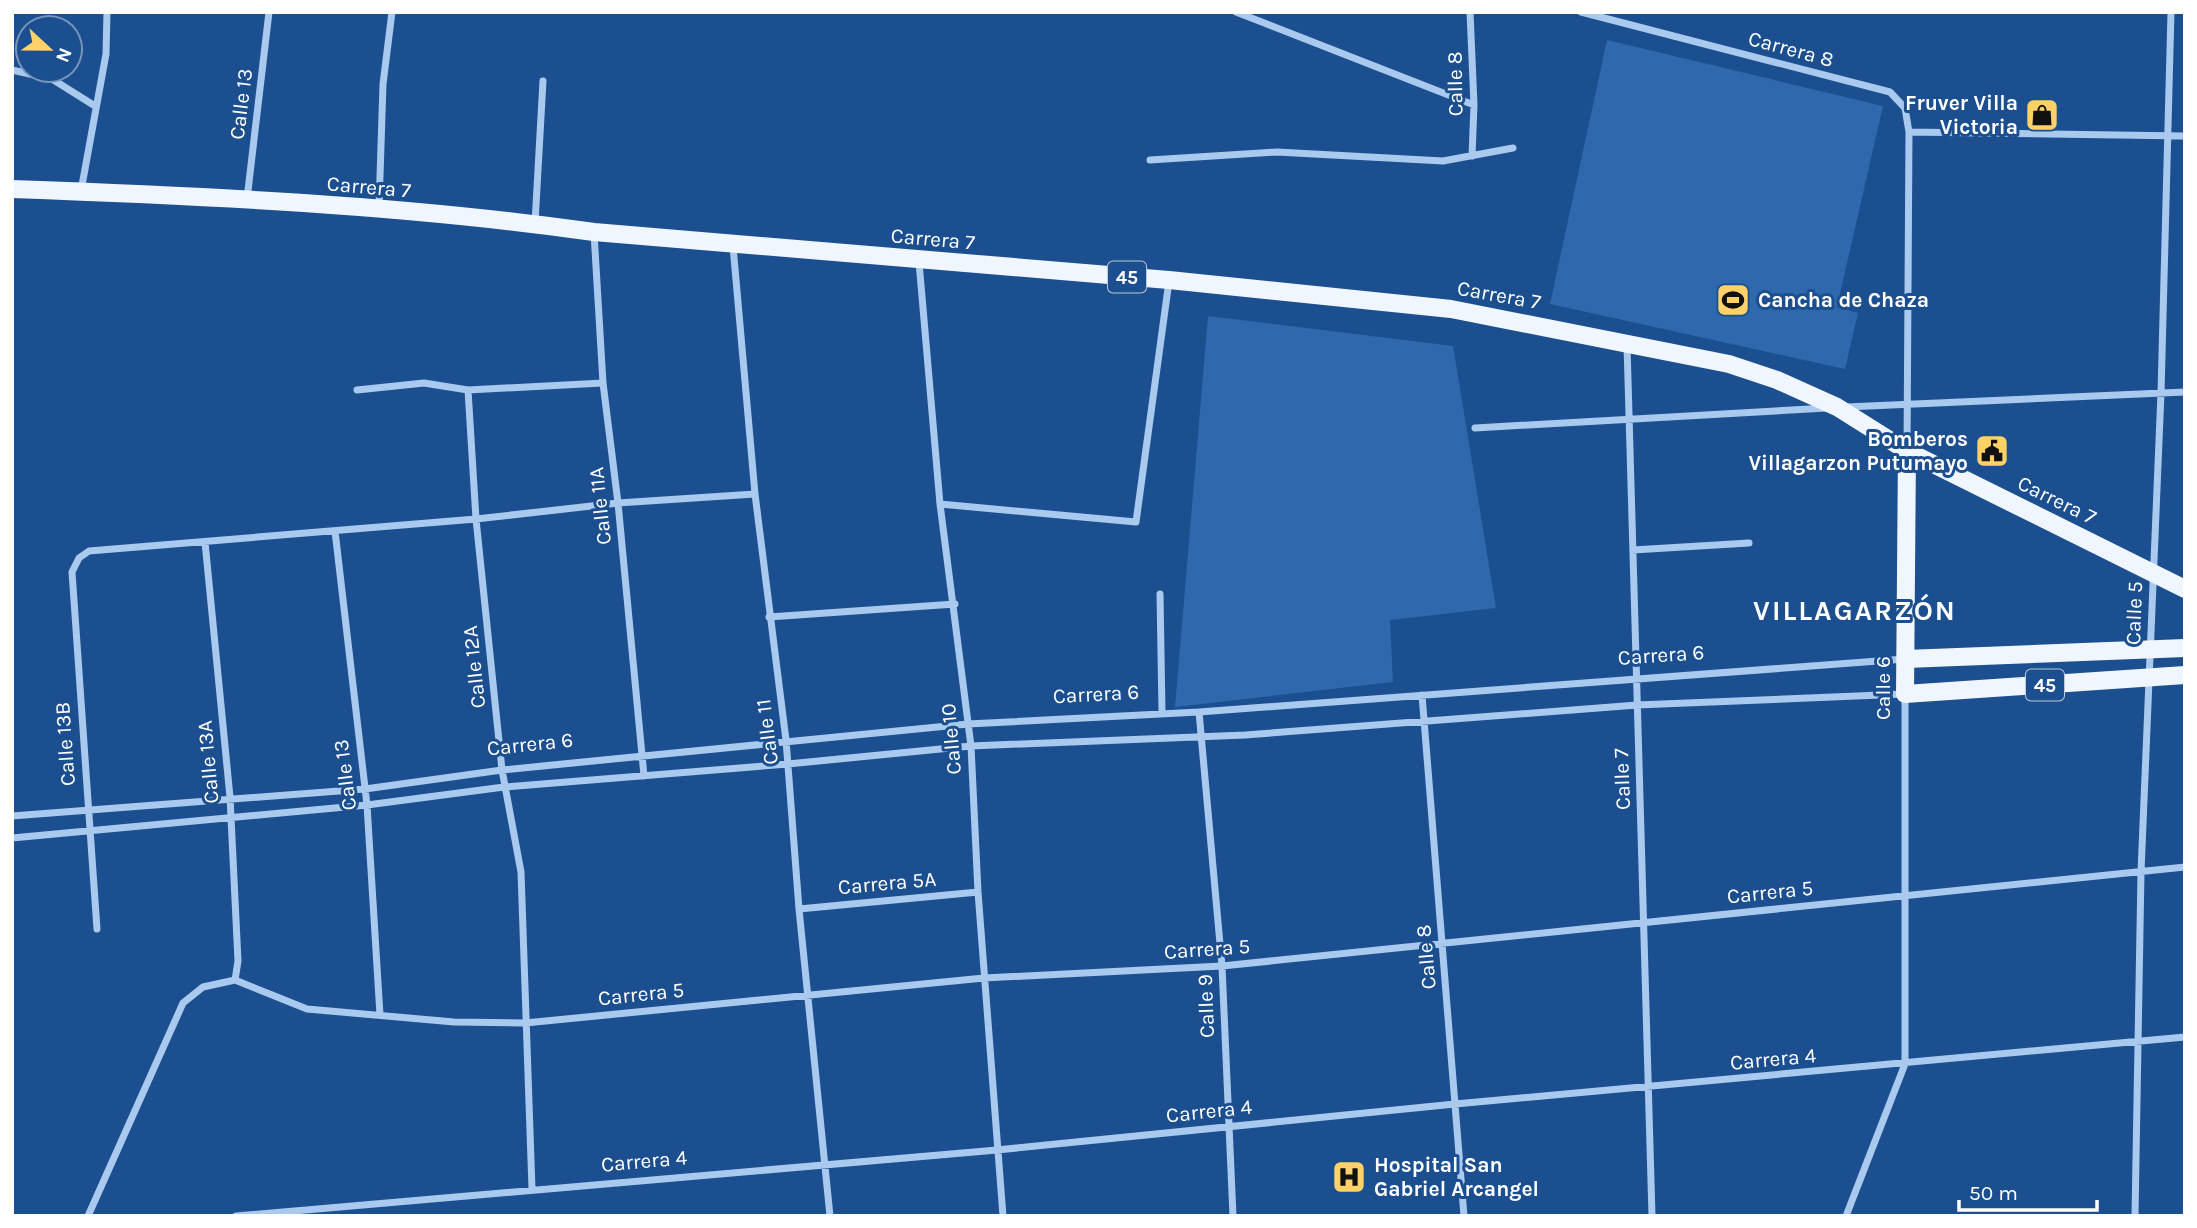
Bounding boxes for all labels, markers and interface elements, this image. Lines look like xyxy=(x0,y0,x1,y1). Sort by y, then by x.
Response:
north arrow xyxy=(14,14,84,84)
street label: Carrera 8 xyxy=(1746,26,1836,72)
text: N xyxy=(51,45,77,65)
street label: Calle 8 xyxy=(1442,51,1468,117)
street label: Calle 13 xyxy=(225,67,257,141)
place label: Fruver Villa Victoria xyxy=(1905,91,2018,139)
shop icon: Fruver Villa Victoria xyxy=(2023,96,2061,134)
street label: Carrera 7 xyxy=(326,171,412,203)
street label: Carrera 7 xyxy=(890,223,976,255)
road number: 45 xyxy=(1108,262,1146,292)
street label: Carrera 7 xyxy=(1455,276,1543,314)
sports icon: Cancha de Chaza xyxy=(1714,281,1752,319)
place label: Cancha de Chaza xyxy=(1758,288,1929,312)
place label: Bomberos Villagarzon Putumayo xyxy=(1748,427,1968,475)
public building icon: Bomberos Villagarzon Putumayo xyxy=(1973,432,2011,470)
street label: Calle 11A xyxy=(584,466,616,546)
street label: Carrera 7 xyxy=(2014,471,2100,529)
street label: Calle 5 xyxy=(2121,581,2147,645)
district label: VILLAGARZÓN xyxy=(1753,593,1957,627)
street label: Calle 12A xyxy=(458,624,490,710)
street label: Carrera 6 xyxy=(1617,640,1705,670)
street label: Calle 6 xyxy=(1871,656,1895,720)
road number: 45 xyxy=(2026,670,2064,700)
street label: Carrera 6 xyxy=(1052,680,1140,708)
street label: Calle 11 xyxy=(751,698,783,766)
street label: Calle 13B xyxy=(50,701,80,787)
street label: Calle 10 xyxy=(936,702,966,776)
street label: Calle 13A xyxy=(192,719,224,805)
street label: Carrera 6 xyxy=(486,728,574,760)
street label: Calle 13 xyxy=(329,738,361,812)
street label: Calle 7 xyxy=(1609,748,1635,810)
street label: Carrera 5A xyxy=(837,867,937,899)
street label: Carrera 5 xyxy=(1726,876,1814,908)
street label: Calle 8 xyxy=(1411,924,1441,990)
street label: Carrera 5 xyxy=(1163,934,1251,964)
street label: Calle 9 xyxy=(1193,974,1219,1038)
street label: Carrera 5 xyxy=(597,978,685,1010)
street label: Carrera 4 xyxy=(1729,1043,1817,1075)
street label: Carrera 4 xyxy=(1165,1095,1253,1127)
street label: Carrera 4 xyxy=(600,1145,688,1177)
place label: Hospital San Gabriel Arcangel xyxy=(1374,1153,1539,1201)
hospital icon: Hospital San Gabriel Arcangel xyxy=(1330,1158,1368,1196)
scale bar xyxy=(1959,1168,2097,1212)
text: 50 m xyxy=(1969,1181,2018,1205)

